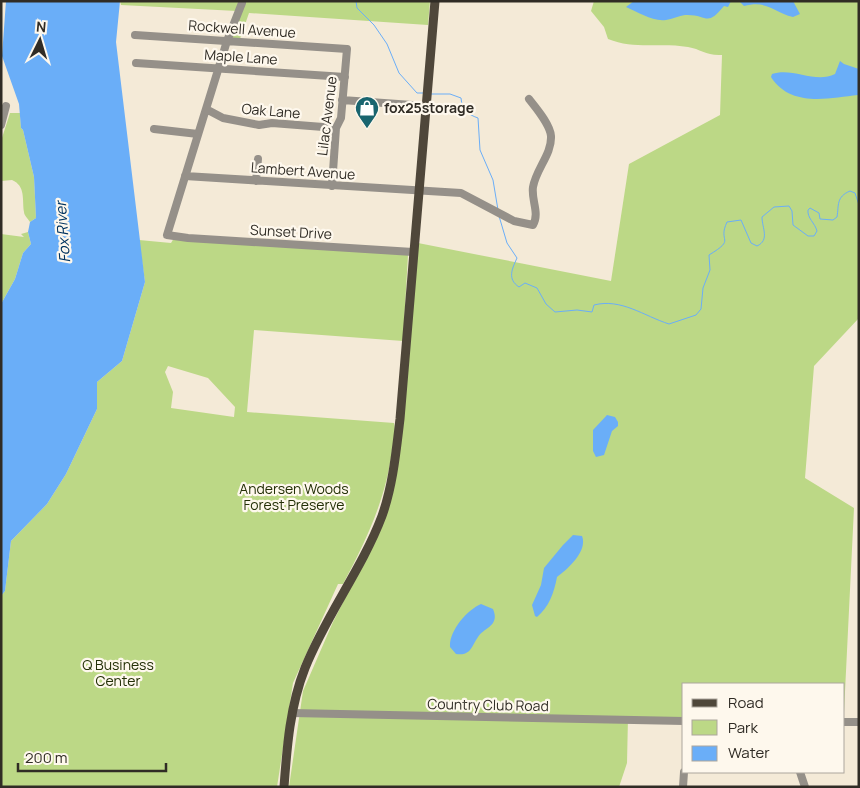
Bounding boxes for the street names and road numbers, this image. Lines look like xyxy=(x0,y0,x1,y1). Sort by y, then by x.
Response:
street label: Rockwell Avenue xyxy=(188,15,296,42)
street label: Maple Lane xyxy=(204,44,278,69)
street label: Lilac Avenue xyxy=(312,75,341,157)
street label: Oak Lane xyxy=(241,98,301,123)
street label: Lambert Avenue xyxy=(250,157,356,184)
street label: Sunset Drive xyxy=(250,220,332,243)
street label: Country Club Road xyxy=(427,694,549,715)

